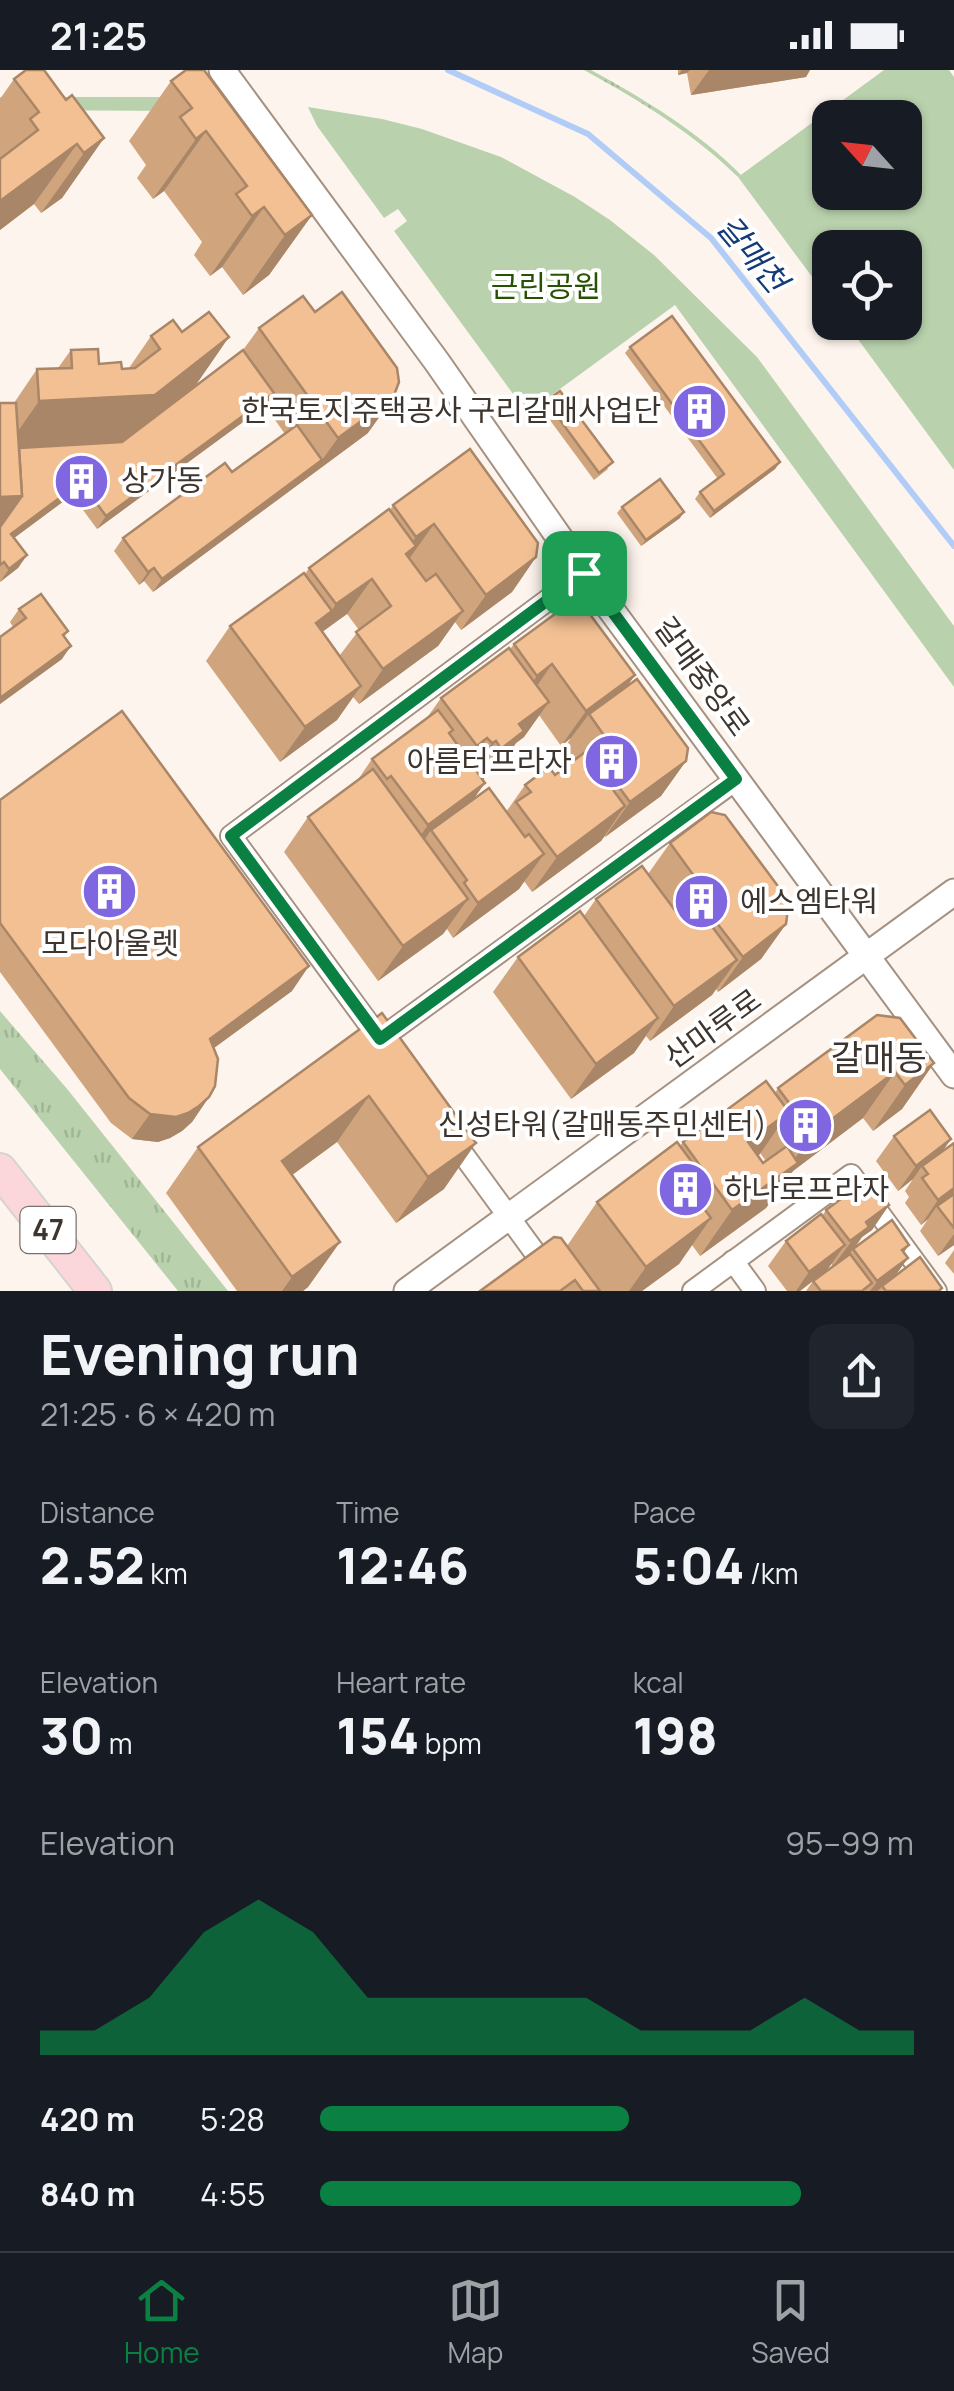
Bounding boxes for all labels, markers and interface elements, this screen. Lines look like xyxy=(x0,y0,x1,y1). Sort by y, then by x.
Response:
text: 21:25 xyxy=(50,9,147,61)
north arrow xyxy=(812,100,922,210)
map controls xyxy=(812,100,922,340)
water label: 갈매천 xyxy=(708,205,800,304)
button: locate xyxy=(812,230,922,340)
park label: 근린공원 xyxy=(491,265,601,306)
building icon: 한국토지주택공사 구리갈매사업단 xyxy=(670,381,730,441)
place label: 한국토지주택공사 구리갈매사업단 xyxy=(241,389,661,430)
building icon: 상가동 xyxy=(52,451,112,511)
place label: 상가동 xyxy=(121,459,204,500)
pin xyxy=(542,531,627,616)
icon: arrive xyxy=(557,546,612,601)
street label: 갈매중앙로 xyxy=(646,608,760,744)
building icon: 아름터프라자 xyxy=(581,732,641,792)
place label: 아름터프라자 xyxy=(406,740,572,781)
building icon: 모다아울렛 xyxy=(80,862,140,922)
building icon: 에스엠타워 xyxy=(671,872,731,932)
place label: 에스엠타워 xyxy=(740,880,878,921)
place label: 모다아울렛 xyxy=(41,922,179,963)
street label: 산마루로 xyxy=(655,979,769,1077)
district label: 갈매동 xyxy=(831,1033,927,1081)
building icon: 신성타워(갈매동주민센터) xyxy=(776,1095,836,1155)
place label: 신성타워(갈매동주민센터) xyxy=(438,1103,767,1144)
building icon: 하나로프라자 xyxy=(655,1160,715,1220)
place label: 하나로프라자 xyxy=(724,1168,890,1209)
road number: 47 xyxy=(20,1207,76,1253)
text: Evening run xyxy=(40,1316,359,1392)
button: share xyxy=(809,1324,914,1429)
text: 21:25 · 6 × 420 m xyxy=(40,1392,275,1436)
text: Distance xyxy=(40,1493,155,1531)
text: Time xyxy=(336,1493,400,1531)
text: Pace xyxy=(633,1493,696,1531)
text: 2.52 xyxy=(40,1531,145,1599)
text: 12:46 xyxy=(336,1531,469,1599)
text: 5:04 xyxy=(633,1531,744,1599)
text: km xyxy=(145,1554,188,1592)
text: /km xyxy=(744,1554,799,1592)
text: Elevation xyxy=(40,1663,158,1701)
text: Heart rate xyxy=(336,1663,466,1701)
text: kcal xyxy=(633,1663,684,1701)
text: 30 xyxy=(40,1701,103,1769)
text: 154 xyxy=(336,1701,419,1769)
text: 198 xyxy=(633,1701,718,1769)
text: m xyxy=(103,1724,133,1762)
text: bpm xyxy=(419,1724,482,1762)
text: Elevation xyxy=(40,1821,175,1865)
text: 95–99 m xyxy=(785,1821,914,1865)
text: 420 m xyxy=(40,2097,135,2141)
text: 5:28 xyxy=(200,2097,265,2141)
text: 840 m xyxy=(40,2172,135,2216)
text: 4:55 xyxy=(200,2172,265,2216)
tab: Home xyxy=(124,2273,200,2371)
tab: Map xyxy=(448,2273,503,2371)
tab: Saved xyxy=(751,2273,830,2371)

